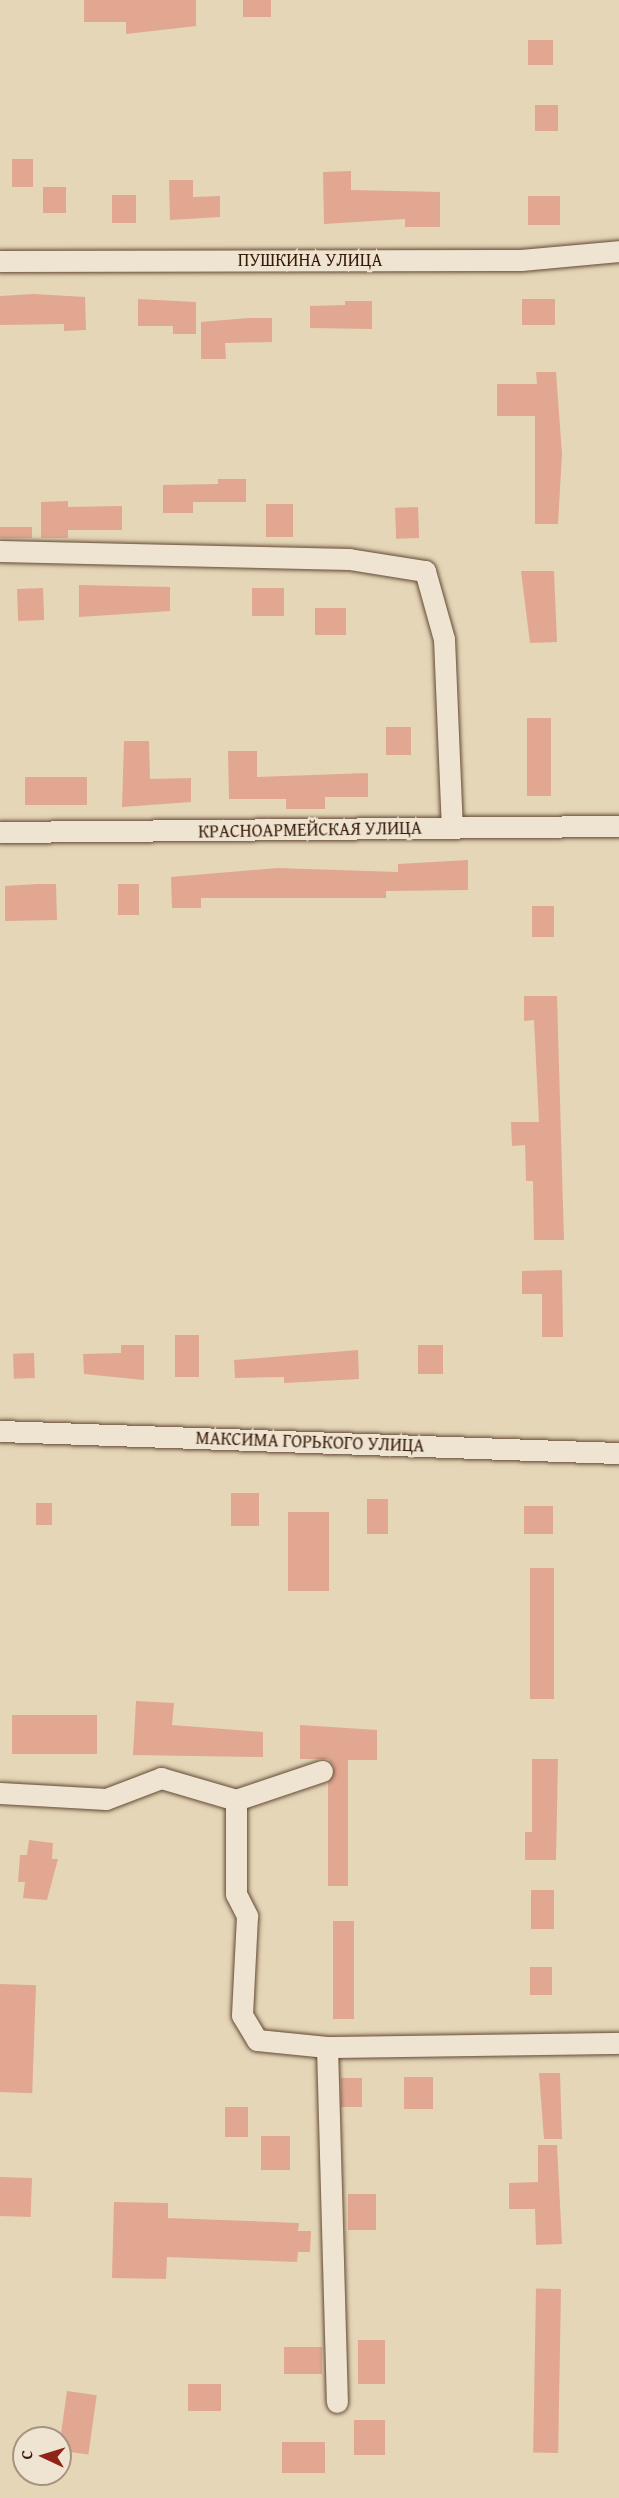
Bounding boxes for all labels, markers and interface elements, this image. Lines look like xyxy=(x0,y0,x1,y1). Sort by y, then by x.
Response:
street label: ПУШКИНА УЛИЦА xyxy=(238,249,382,271)
street label: КРАСНОАРМЕЙСКАЯ УЛИЦА xyxy=(198,817,422,843)
street label: МАКСИМА ГОРЬКОГО УЛИЦА xyxy=(195,1427,425,1457)
north arrow xyxy=(12,2426,72,2486)
text: С xyxy=(14,2450,38,2460)

